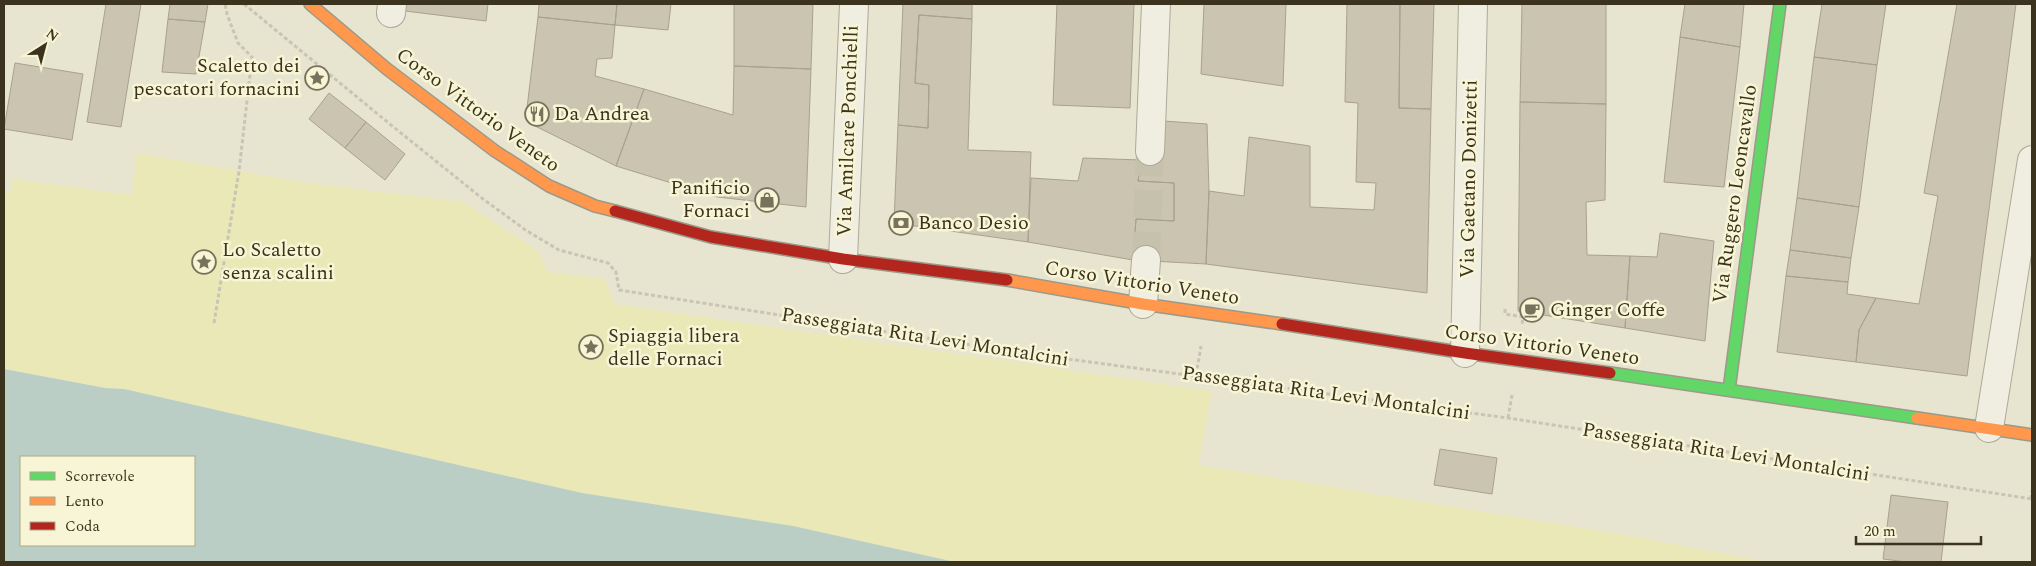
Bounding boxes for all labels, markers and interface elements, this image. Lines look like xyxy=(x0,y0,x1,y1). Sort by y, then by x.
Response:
north arrow xyxy=(20,20,70,70)
text: N xyxy=(42,23,63,47)
street label: Via Amilcare Ponchielli xyxy=(829,25,867,237)
street label: Corso Vittorio Veneto xyxy=(390,40,566,180)
place label: Scaletto dei pescatori fornacini xyxy=(133,51,300,104)
place icon: Scaletto dei pescatori fornacini xyxy=(304,65,330,91)
street label: Via Gaetano Donizetti xyxy=(1452,79,1486,279)
street label: Via Ruggero Leoncavallo xyxy=(1705,83,1765,305)
place label: Da Andrea xyxy=(554,99,650,129)
restaurant icon: Da Andrea xyxy=(524,101,550,127)
place label: Panificio Fornaci xyxy=(670,173,750,226)
shop icon: Panificio Fornaci xyxy=(754,187,780,213)
place label: Banco Desio xyxy=(918,208,1029,238)
bank icon: Banco Desio xyxy=(888,210,914,236)
place label: Lo Scaletto senza scalini xyxy=(222,235,334,288)
place icon: Lo Scaletto senza scalini xyxy=(191,249,217,275)
street label: Corso Vittorio Veneto xyxy=(1043,253,1241,313)
place label: Ginger Coffe xyxy=(1550,295,1665,325)
cafe icon: Ginger Coffe xyxy=(1519,297,1545,323)
street label: Passeggiata Rita Levi Montalcini xyxy=(779,299,1071,375)
street label: Corso Vittorio Veneto xyxy=(1443,316,1641,374)
place label: Spiaggia libera delle Fornaci xyxy=(608,321,740,374)
place icon: Spiaggia libera delle Fornaci xyxy=(578,334,604,360)
street label: Passeggiata Rita Levi Montalcini xyxy=(1180,358,1472,428)
street label: Passeggiata Rita Levi Montalcini xyxy=(1580,414,1872,490)
legend xyxy=(20,456,195,546)
text: Scorrevole xyxy=(65,465,135,488)
text: Lento xyxy=(65,490,104,513)
scale bar xyxy=(1856,514,1981,546)
text: Coda xyxy=(65,515,100,538)
text: 20 m xyxy=(1864,520,1896,543)

